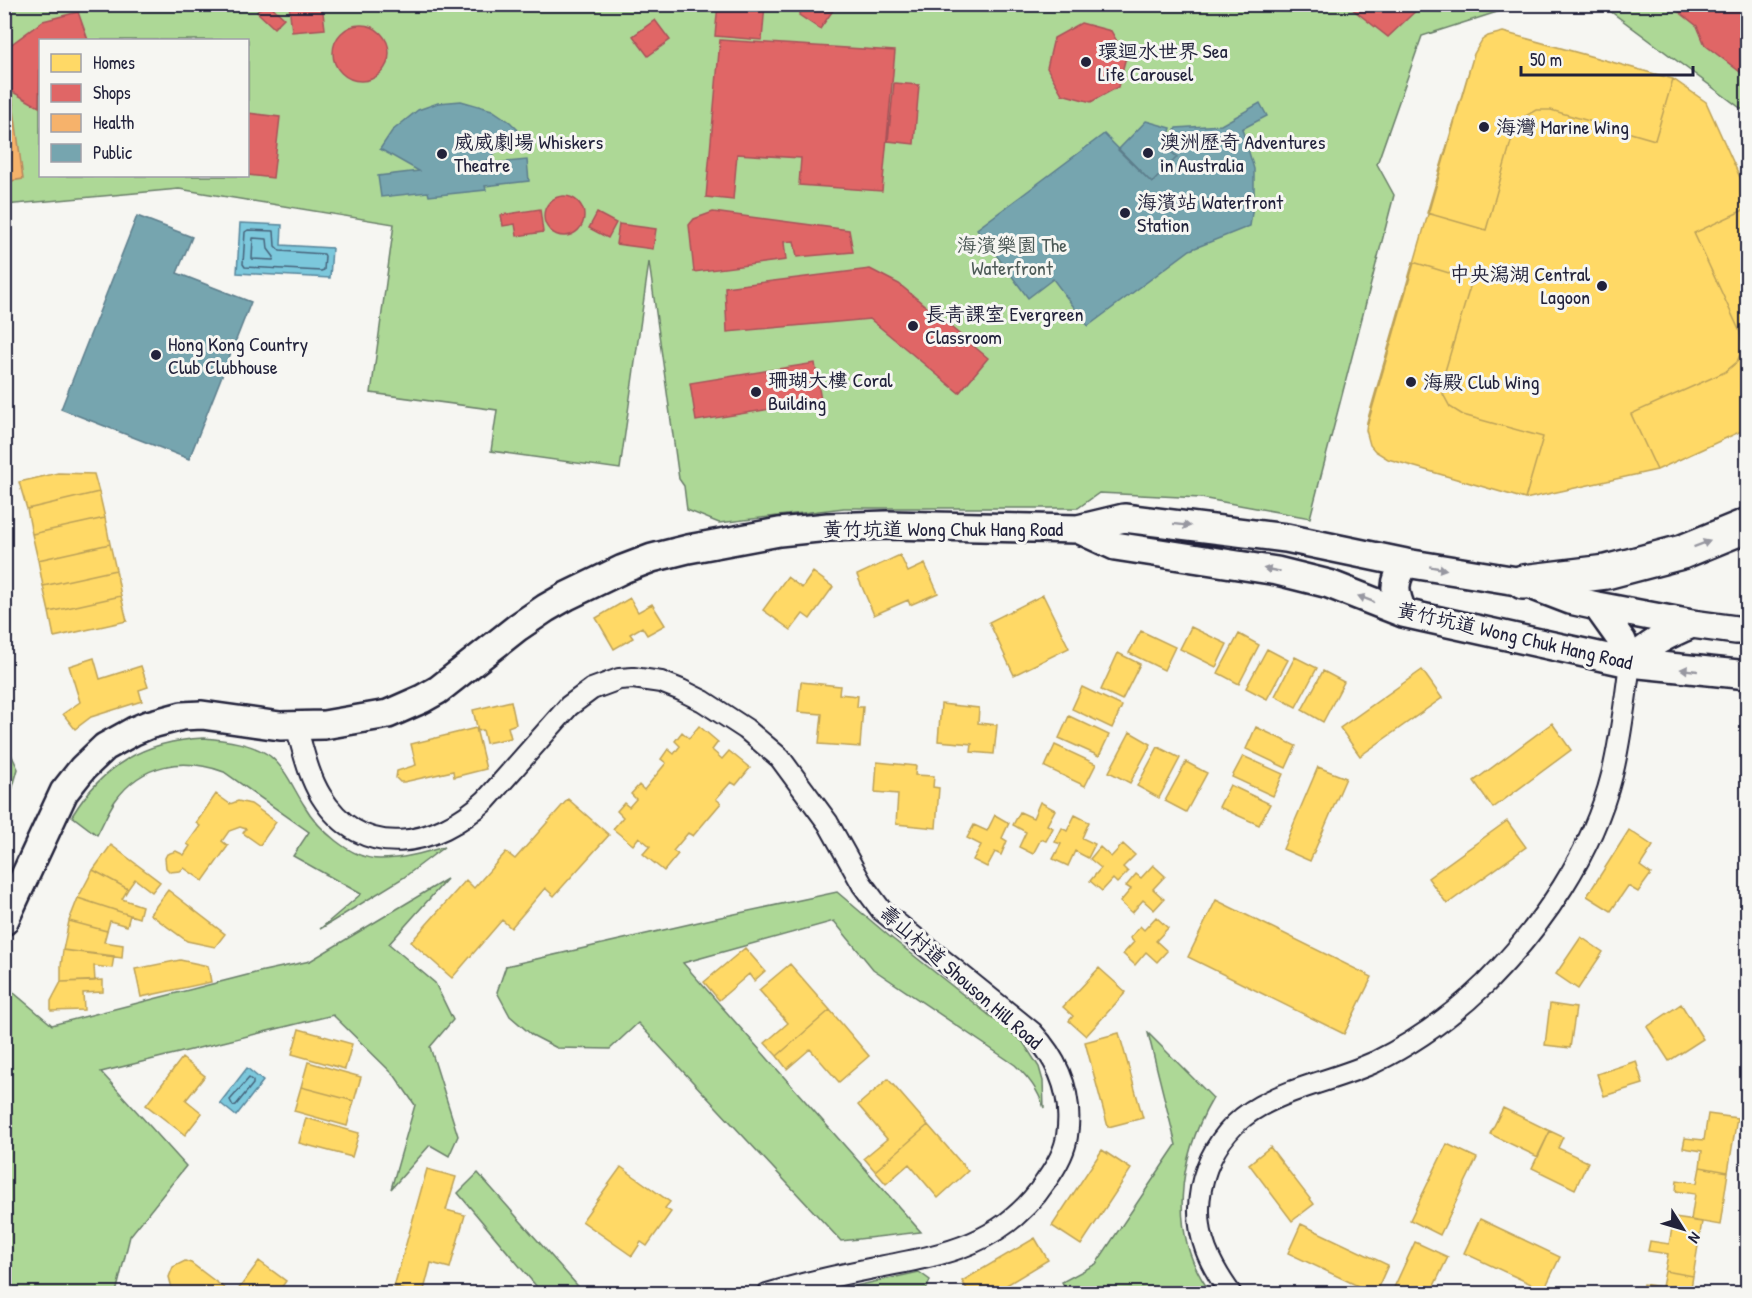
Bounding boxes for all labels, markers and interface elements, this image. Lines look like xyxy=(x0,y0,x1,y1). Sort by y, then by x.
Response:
place label: 環迴水世界 Sea Life Carousel xyxy=(1098,37,1228,87)
legend xyxy=(39,39,249,177)
scale bar xyxy=(1521,39,1694,77)
text: 50 m xyxy=(1530,47,1562,72)
text: Homes xyxy=(93,50,135,75)
marker: 環迴水世界 Sea Life Carousel xyxy=(1079,55,1093,69)
text: Shops xyxy=(93,80,131,105)
text: Health xyxy=(93,110,135,135)
place label: 海灣 Marine Wing xyxy=(1496,113,1629,140)
marker: 海灣 Marine Wing xyxy=(1477,120,1491,134)
place label: 威威劇場 Whiskers Theatre xyxy=(454,128,603,178)
place label: 澳洲歷奇 Adventures in Australia xyxy=(1160,128,1326,178)
text: Public xyxy=(93,140,132,165)
marker: 澳洲歷奇 Adventures in Australia xyxy=(1141,146,1155,160)
marker: 威威劇場 Whiskers Theatre xyxy=(435,147,449,161)
place label: 海濱站 Waterfront Station xyxy=(1137,188,1284,238)
marker: 海濱站 Waterfront Station xyxy=(1118,206,1132,220)
park label: 海濱樂園 The Waterfront xyxy=(957,231,1067,281)
place label: 中央潟湖 Central Lagoon xyxy=(1450,260,1591,310)
marker: 中央潟湖 Central Lagoon xyxy=(1595,279,1609,293)
place label: 長青課室 Evergreen Classroom xyxy=(925,300,1084,350)
marker: 長青課室 Evergreen Classroom xyxy=(906,319,920,333)
place label: Hong Kong Country Club Clubhouse xyxy=(168,330,308,380)
marker: Hong Kong Country Club Clubhouse xyxy=(149,348,163,362)
place label: 珊瑚大樓 Coral Building xyxy=(768,366,893,416)
place label: 海殿 Club Wing xyxy=(1423,368,1540,395)
marker: 海殿 Club Wing xyxy=(1404,375,1418,389)
marker: 珊瑚大樓 Coral Building xyxy=(749,385,763,399)
street label: 黃竹坑道 Wong Chuk Hang Road xyxy=(823,515,1063,542)
one-way arrow xyxy=(1172,521,1191,530)
one-way arrow xyxy=(1693,539,1711,549)
one-way arrow xyxy=(1429,564,1448,573)
one-way arrow xyxy=(1262,565,1281,574)
one-way arrow xyxy=(1357,594,1375,603)
street label: 黃竹坑道 Wong Chuk Hang Road xyxy=(1395,595,1635,676)
one-way arrow xyxy=(1680,665,1699,674)
street label: 壽山村道 Shouson Hill Road xyxy=(874,898,1049,1055)
north arrow xyxy=(1653,1199,1713,1259)
text: N xyxy=(1683,1228,1706,1248)

